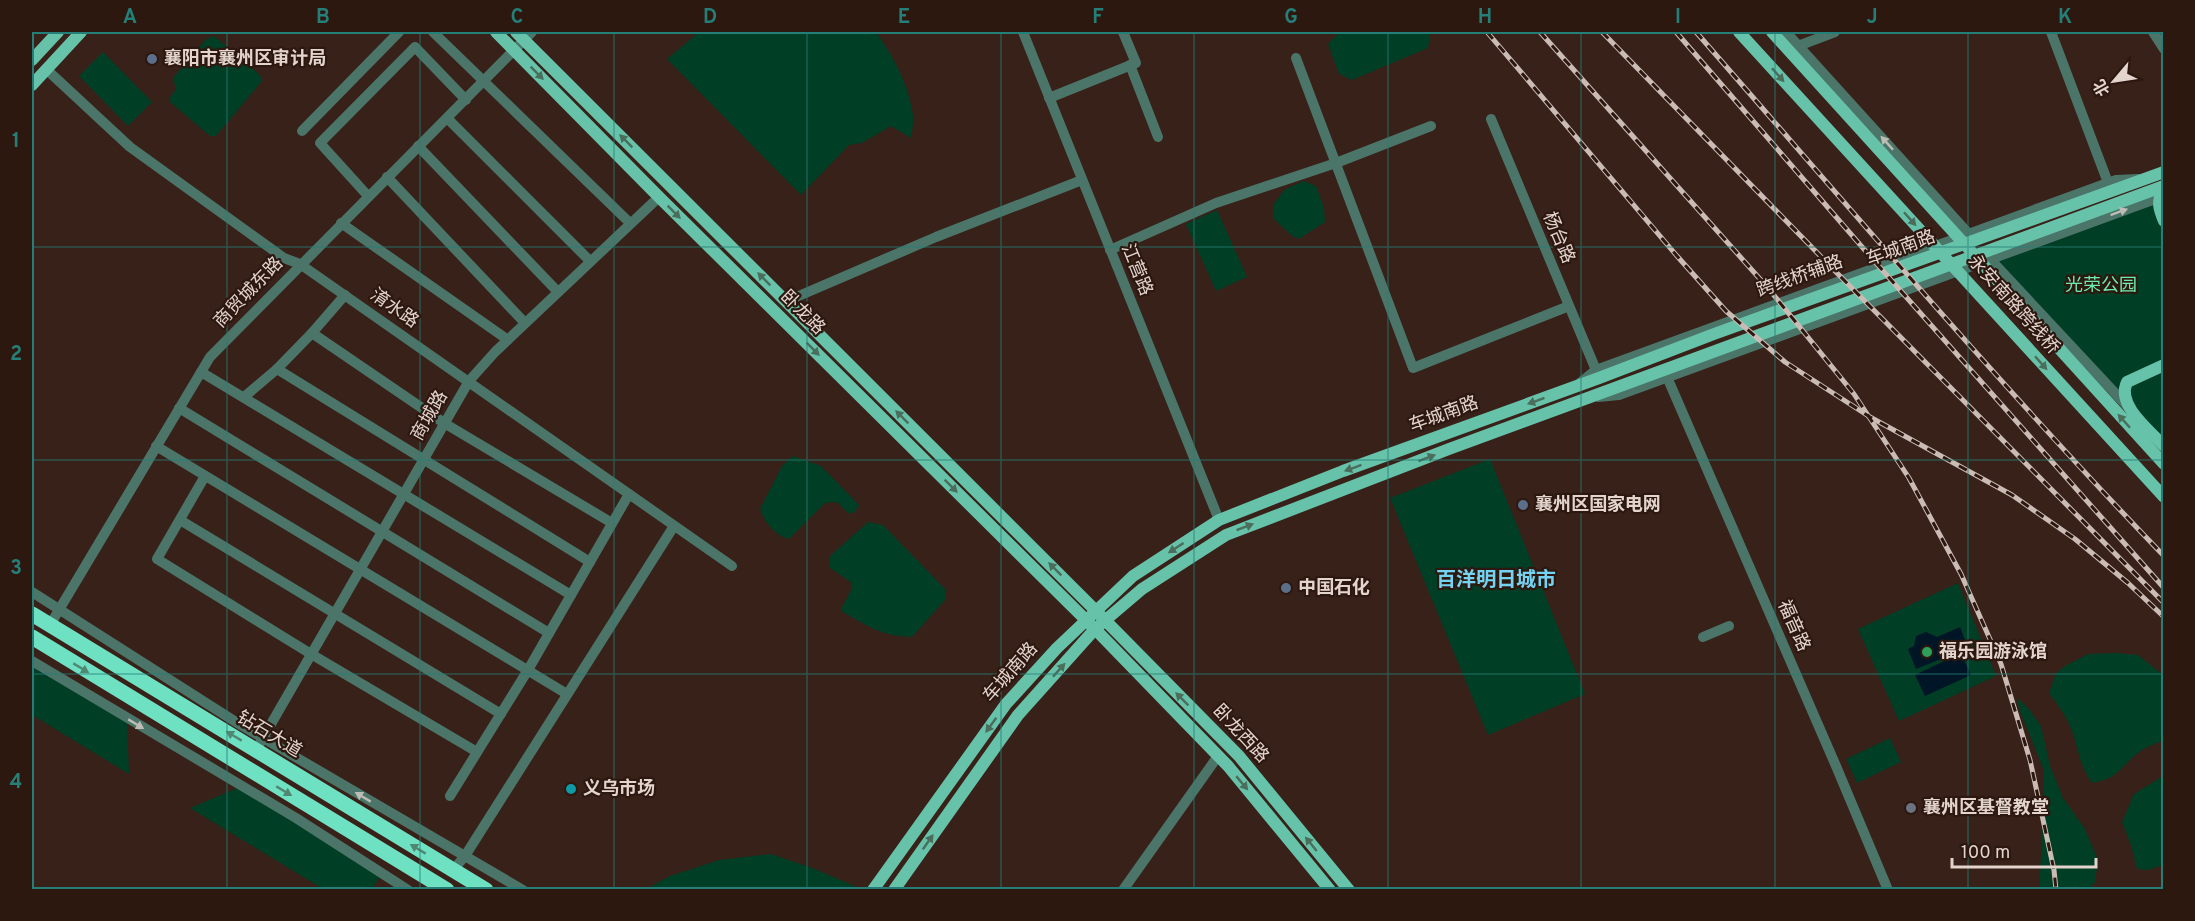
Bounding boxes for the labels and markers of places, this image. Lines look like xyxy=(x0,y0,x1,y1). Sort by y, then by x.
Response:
place label: 襄阳市襄州区审计局 xyxy=(164,48,326,71)
marker: 襄阳市襄州区审计局 xyxy=(145,52,159,66)
place label: 襄州区国家电网 xyxy=(1535,494,1661,517)
marker: 襄州区国家电网 xyxy=(1516,498,1530,512)
place label: 中国石化 xyxy=(1298,577,1370,600)
marker: 中国石化 xyxy=(1279,581,1293,595)
place label: 福乐园游泳馆 xyxy=(1939,641,2047,664)
marker: 福乐园游泳馆 xyxy=(1920,645,1934,659)
place label: 义乌市场 xyxy=(583,778,655,801)
marker: 义乌市场 xyxy=(564,782,578,796)
place label: 襄州区基督教堂 xyxy=(1923,797,2049,820)
marker: 襄州区基督教堂 xyxy=(1904,801,1918,815)

